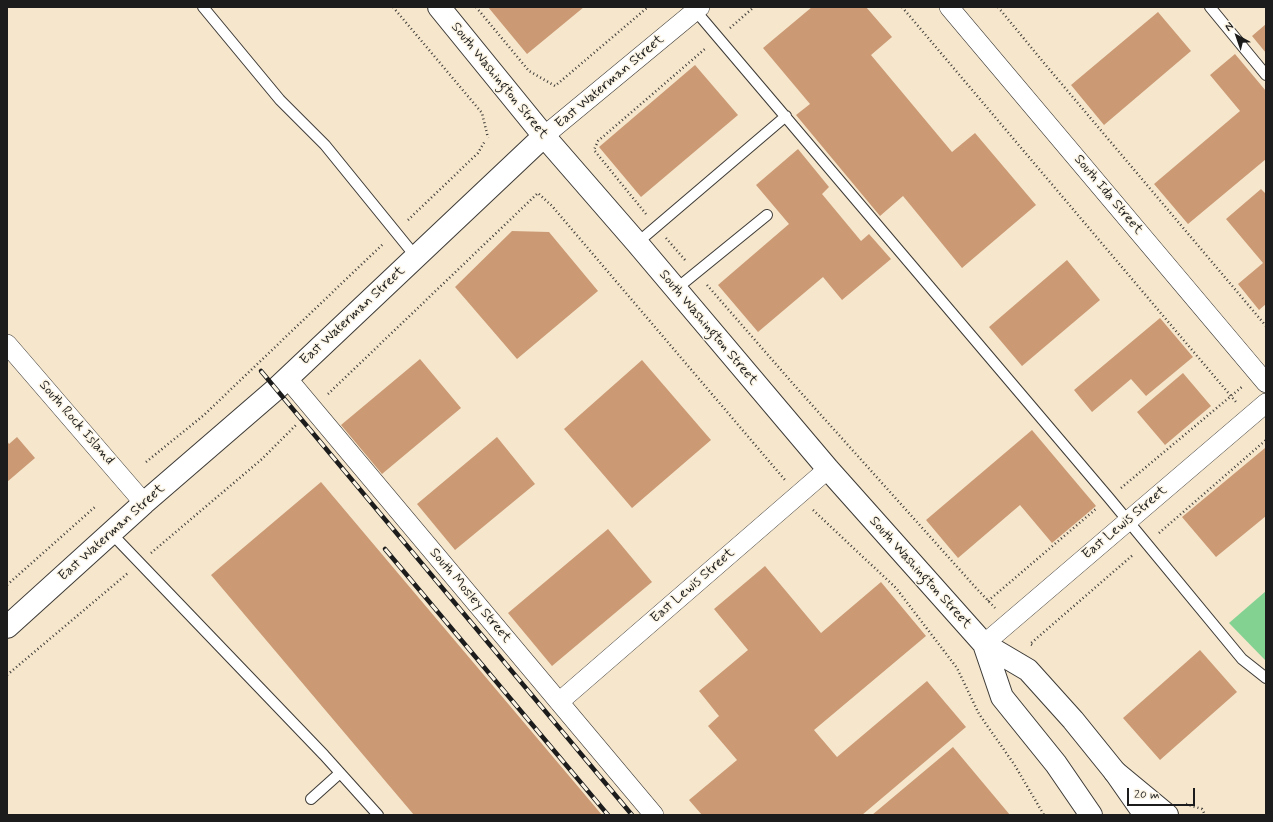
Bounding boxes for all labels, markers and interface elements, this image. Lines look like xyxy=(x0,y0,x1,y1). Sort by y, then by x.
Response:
north arrow xyxy=(1217,16,1257,56)
street label: South Washington Street xyxy=(447,19,551,143)
text: N xyxy=(1222,19,1237,35)
street label: East Waterman Street xyxy=(552,32,668,132)
street label: South Ida Street xyxy=(1070,152,1146,238)
street label: East Waterman Street xyxy=(297,263,409,369)
street label: South Washington Street xyxy=(655,267,761,389)
street label: South Rock Island xyxy=(35,377,117,469)
street label: East Waterman Street xyxy=(55,481,169,585)
street label: East Lewis Street xyxy=(1079,483,1171,563)
street label: South Washington Street xyxy=(865,513,975,633)
street label: South Mosley Street xyxy=(425,545,515,647)
street label: East Lewis Street xyxy=(648,545,738,627)
scale bar xyxy=(1129,780,1197,806)
text: 20 m xyxy=(1134,787,1160,803)

